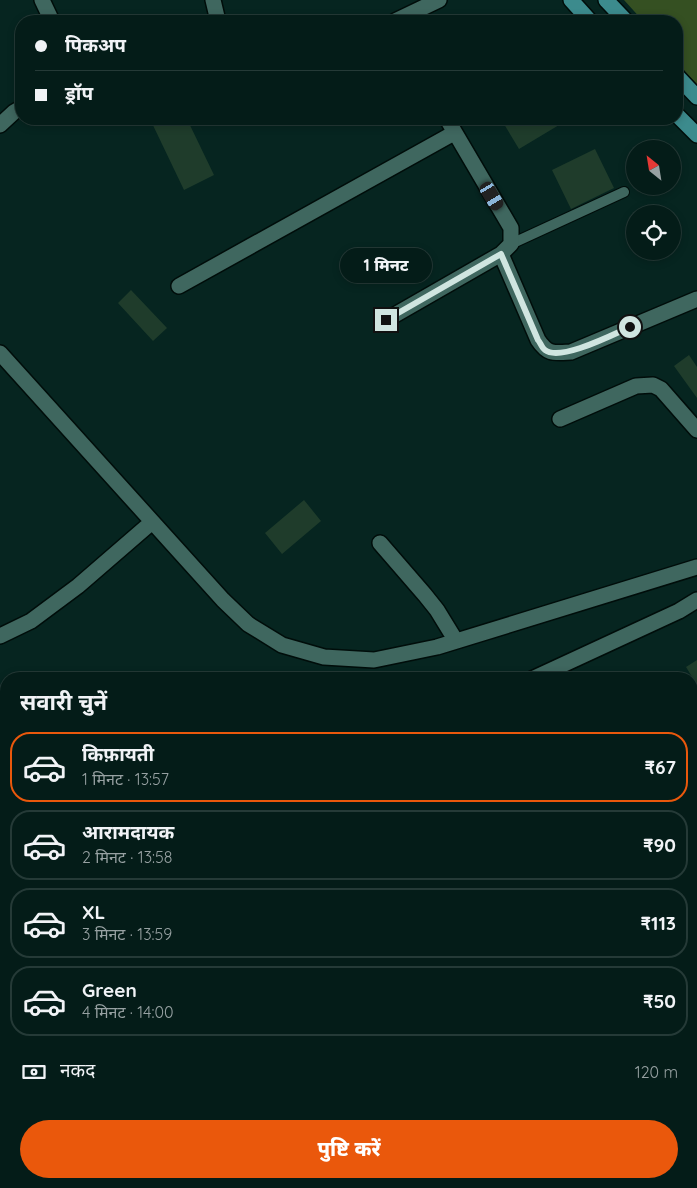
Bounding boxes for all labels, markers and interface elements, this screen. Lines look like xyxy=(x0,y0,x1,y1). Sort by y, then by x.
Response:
text: पिकअप xyxy=(65,33,126,57)
text: ड्रॉप xyxy=(65,81,93,105)
north arrow xyxy=(626,140,681,195)
map controls xyxy=(626,140,681,260)
car xyxy=(477,179,506,213)
button: locate xyxy=(626,205,681,260)
callout: 1 मिनट xyxy=(340,248,432,282)
text: 1 मिनट xyxy=(363,255,409,275)
route end xyxy=(375,309,397,331)
route start xyxy=(619,316,641,338)
text: सवारी चुनें xyxy=(20,688,107,716)
text: किफ़ायती xyxy=(82,742,154,766)
icon: car xyxy=(22,745,67,790)
text: ₹67 xyxy=(645,755,676,779)
text: 1 मिनट · 13:57 xyxy=(82,769,169,789)
text: आरामदायक xyxy=(82,820,174,844)
icon: car xyxy=(22,823,67,868)
text: ₹90 xyxy=(643,833,676,857)
text: 2 मिनट · 13:58 xyxy=(82,847,172,867)
text: XL xyxy=(82,900,105,924)
icon: car xyxy=(22,901,67,946)
text: ₹113 xyxy=(641,911,676,935)
text: 3 मिनट · 13:59 xyxy=(82,924,172,944)
text: Green xyxy=(82,978,137,1002)
icon: car xyxy=(22,979,67,1024)
text: ₹50 xyxy=(643,989,676,1013)
text: 4 मिनट · 14:00 xyxy=(82,1002,173,1022)
icon: cash xyxy=(20,1058,48,1086)
text: नकद xyxy=(60,1058,95,1082)
text: 120 m xyxy=(635,1062,678,1082)
button: पुष्टि करें xyxy=(20,1120,678,1178)

